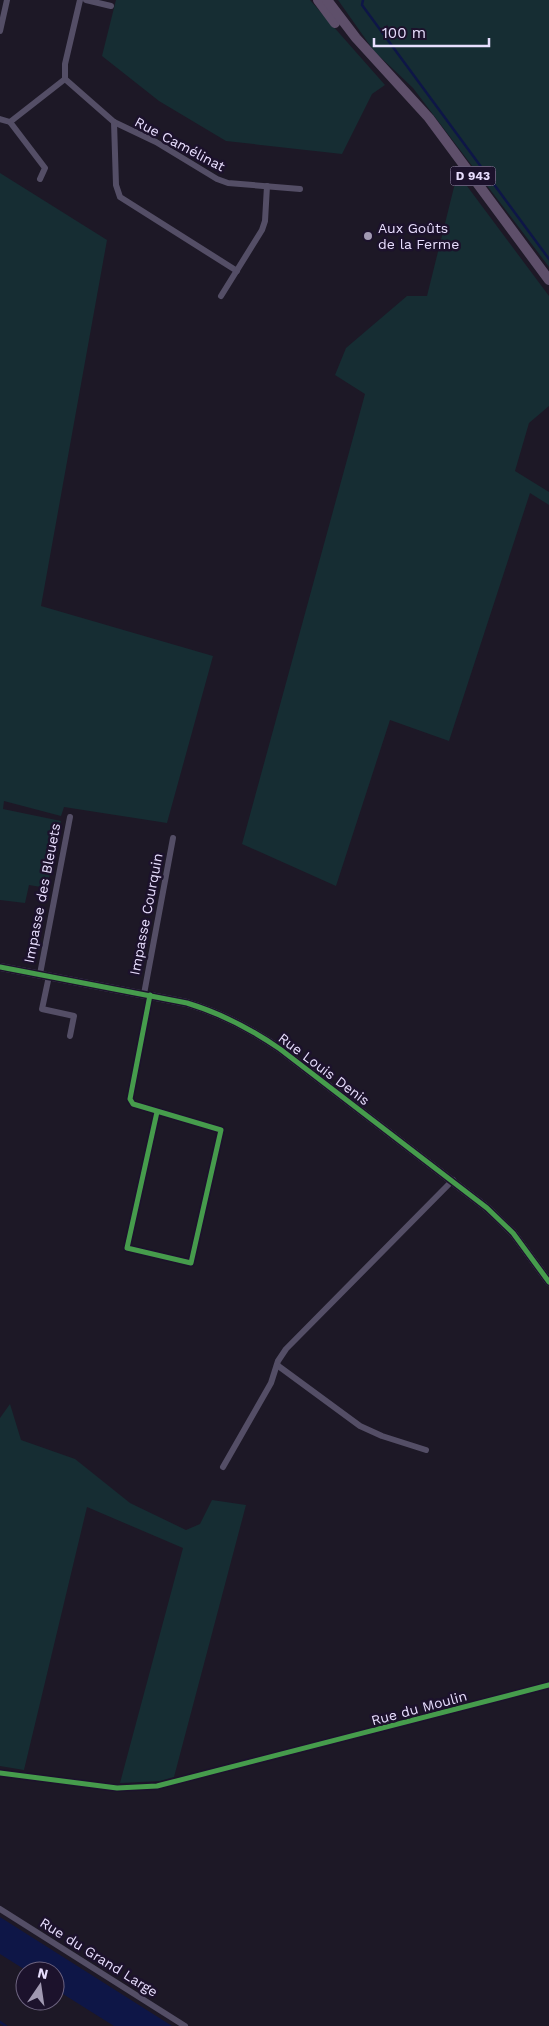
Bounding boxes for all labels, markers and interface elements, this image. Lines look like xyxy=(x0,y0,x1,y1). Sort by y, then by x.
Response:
scale bar xyxy=(374,15,489,47)
text: 100 m xyxy=(382,24,426,42)
street label: Rue Camélinat xyxy=(132,114,228,175)
road number: D 943 xyxy=(450,167,496,186)
place label: Aux Goûts de la Ferme xyxy=(378,220,459,252)
marker: Aux Goûts de la Ferme xyxy=(362,230,374,242)
street label: Impasse des Bleuets xyxy=(21,822,63,964)
street label: Impasse Courquin xyxy=(126,852,166,976)
street label: Rue Louis Denis xyxy=(275,1030,373,1108)
street label: Rue du Moulin xyxy=(369,1688,469,1728)
street label: Rue du Grand Large xyxy=(37,1914,161,2000)
north arrow xyxy=(15,1961,65,2011)
text: N xyxy=(36,1964,50,1982)

